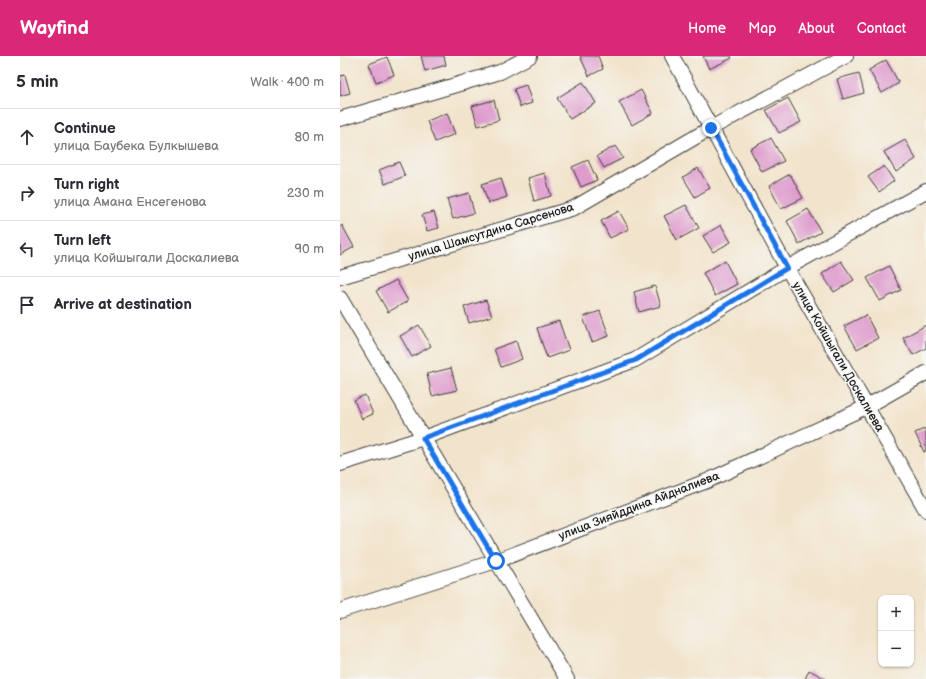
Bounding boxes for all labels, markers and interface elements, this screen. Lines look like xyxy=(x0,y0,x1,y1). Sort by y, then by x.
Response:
text: Wayfind xyxy=(20,17,89,40)
text: Home xyxy=(688,20,726,37)
text: Map xyxy=(748,20,776,37)
text: About xyxy=(798,20,835,37)
text: Contact xyxy=(857,20,906,37)
text: 5 min xyxy=(16,72,59,92)
text: Walk · 400 m xyxy=(250,74,324,90)
text: Continue xyxy=(54,119,116,138)
route end xyxy=(702,119,720,137)
icon: ahead xyxy=(16,126,38,148)
text: 80 m xyxy=(295,129,324,145)
text: улица Баубека Булкышева xyxy=(54,138,219,154)
text: Turn right xyxy=(54,175,119,194)
icon: right xyxy=(16,182,38,204)
text: 230 m xyxy=(287,185,324,201)
text: улица Амана Енсегенова xyxy=(54,194,207,210)
street label: улица Шамсутдина Сарсенова xyxy=(406,200,576,264)
text: Turn left xyxy=(54,231,111,250)
icon: left xyxy=(16,238,38,260)
text: 90 m xyxy=(295,241,324,257)
text: улица Койшыгали Доскалиева xyxy=(54,250,239,266)
street label: улица Койшыгали Доскалиева xyxy=(789,279,887,435)
icon: arrive xyxy=(16,294,38,316)
text: Arrive at destination xyxy=(54,295,192,314)
street label: улица Зияйддина Айдналиева xyxy=(557,468,721,544)
route start xyxy=(487,552,505,570)
map controls xyxy=(878,595,914,667)
button: + xyxy=(878,595,914,631)
button: − xyxy=(878,631,914,667)

